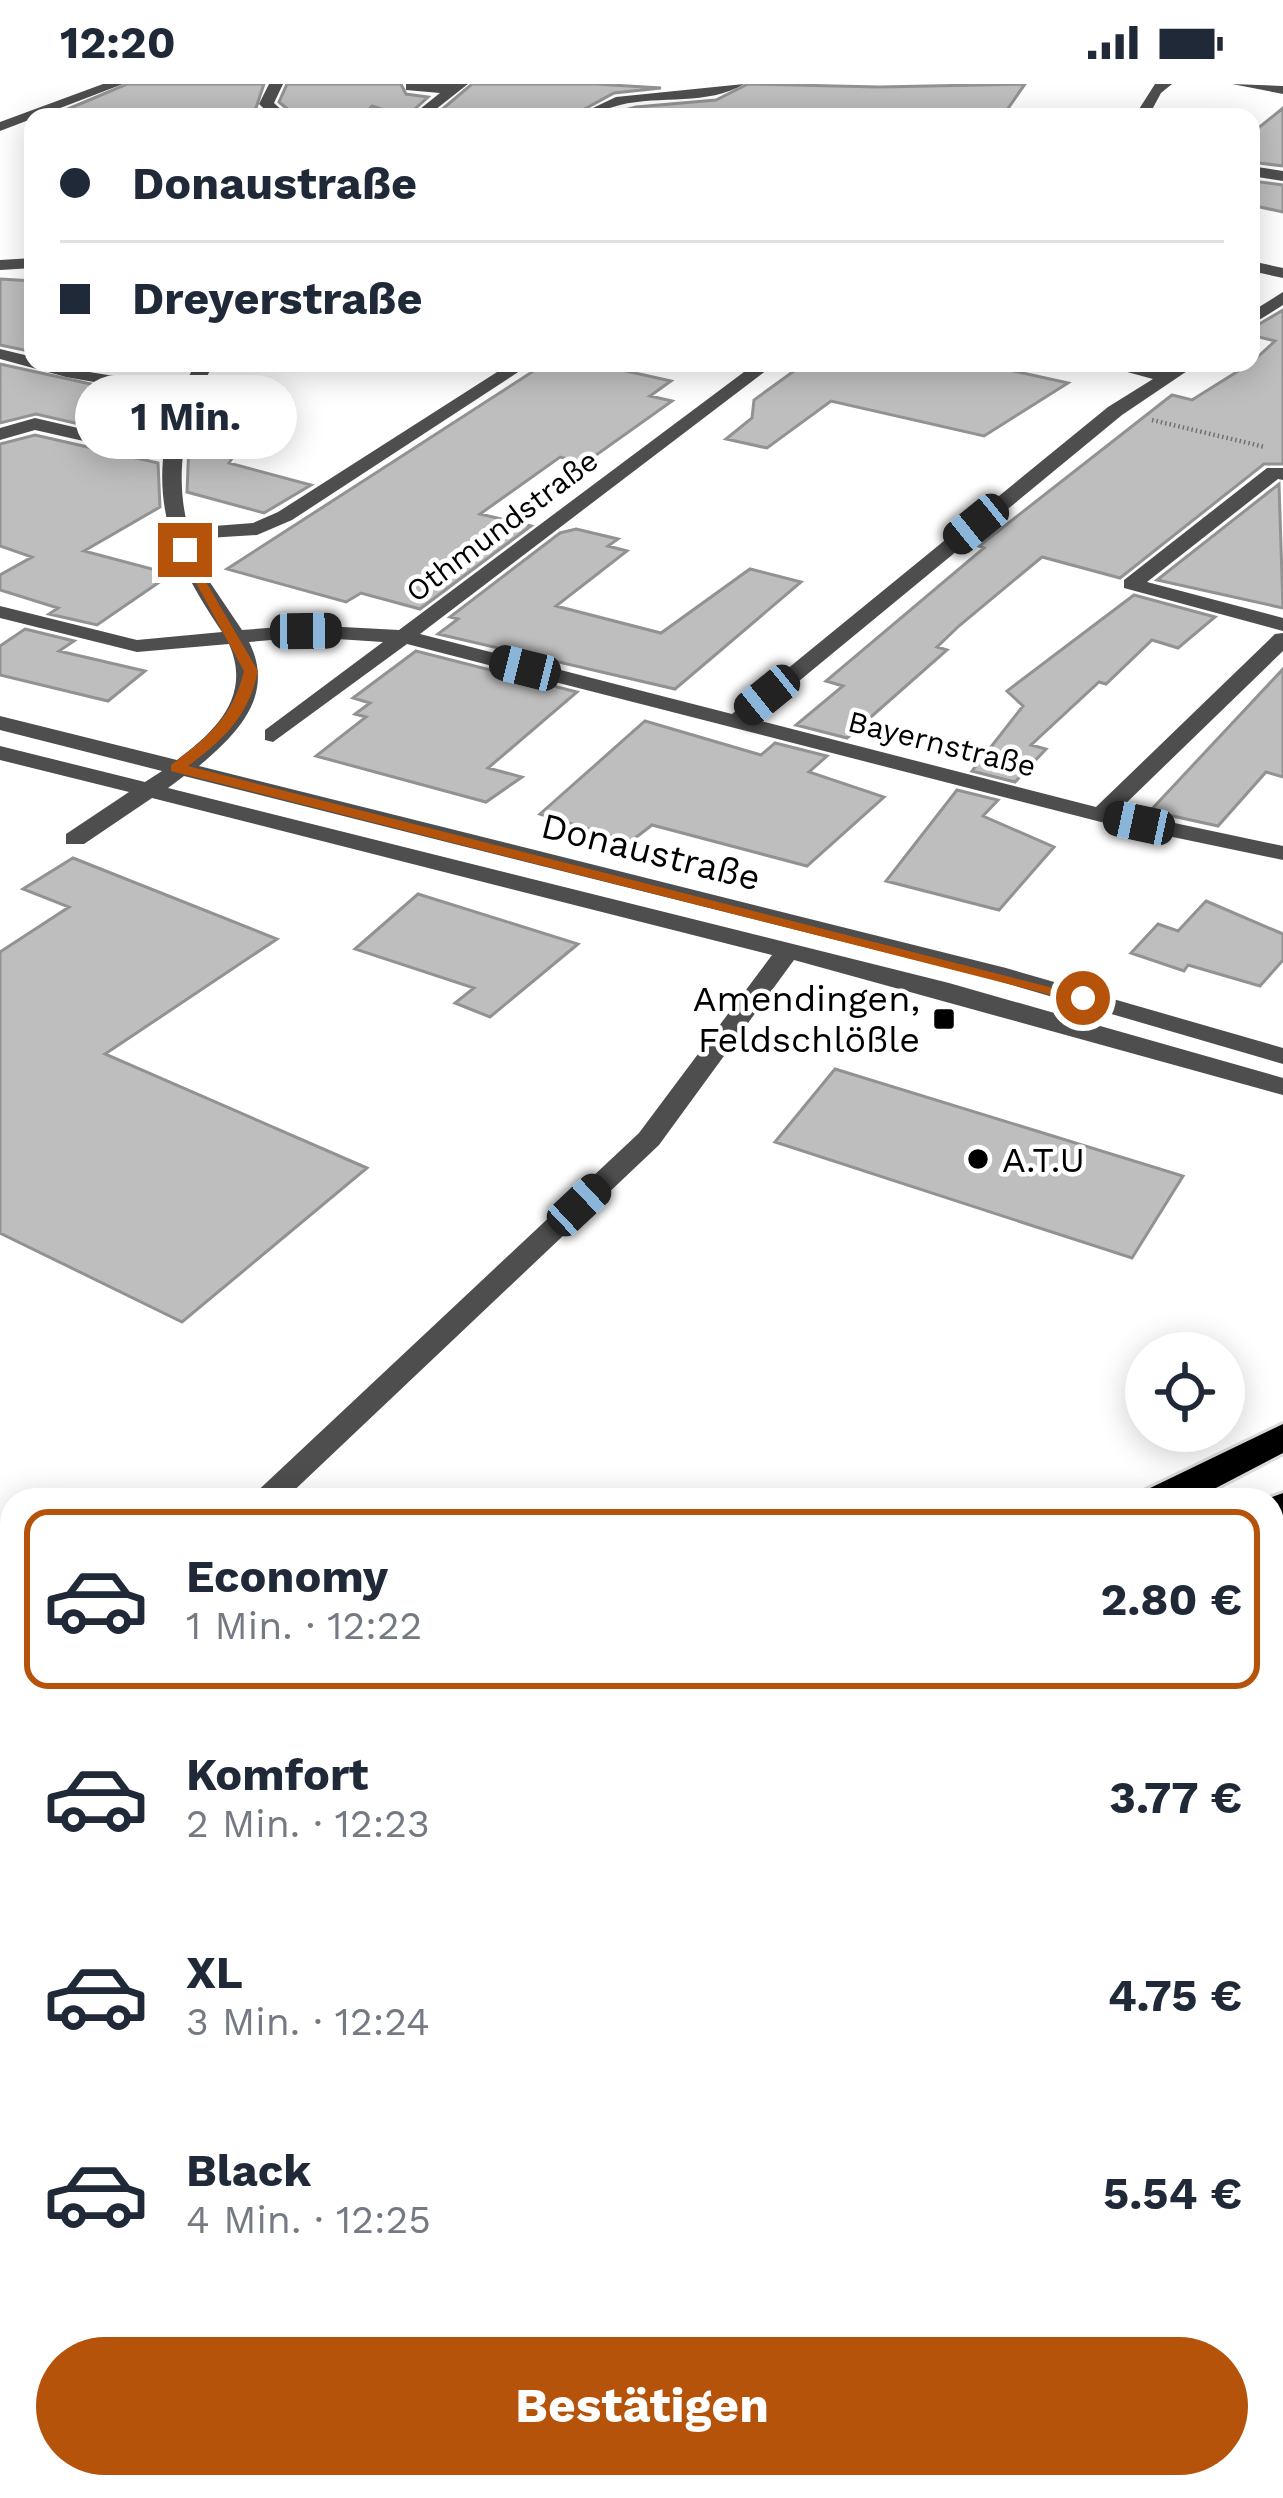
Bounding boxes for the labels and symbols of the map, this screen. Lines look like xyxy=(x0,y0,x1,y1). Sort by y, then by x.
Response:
callout: 1 Min. xyxy=(74,376,296,460)
street label: Othmundstraße xyxy=(399,442,604,609)
car xyxy=(937,487,1015,561)
route end xyxy=(158,523,212,577)
car xyxy=(270,612,342,650)
car xyxy=(486,642,564,694)
car xyxy=(728,658,806,732)
street label: Bayernstraße xyxy=(845,703,1040,784)
car xyxy=(1100,798,1178,848)
street label: Donaustraße xyxy=(537,804,765,899)
route start xyxy=(1056,971,1110,1025)
place label: Amendingen, Feldschlößle xyxy=(693,978,920,1061)
marker: Amendingen, Feldschlößle xyxy=(931,1006,957,1032)
place label: A.T.U xyxy=(1002,1139,1085,1181)
marker: A.T.U xyxy=(965,1146,991,1172)
car xyxy=(540,1167,618,1243)

